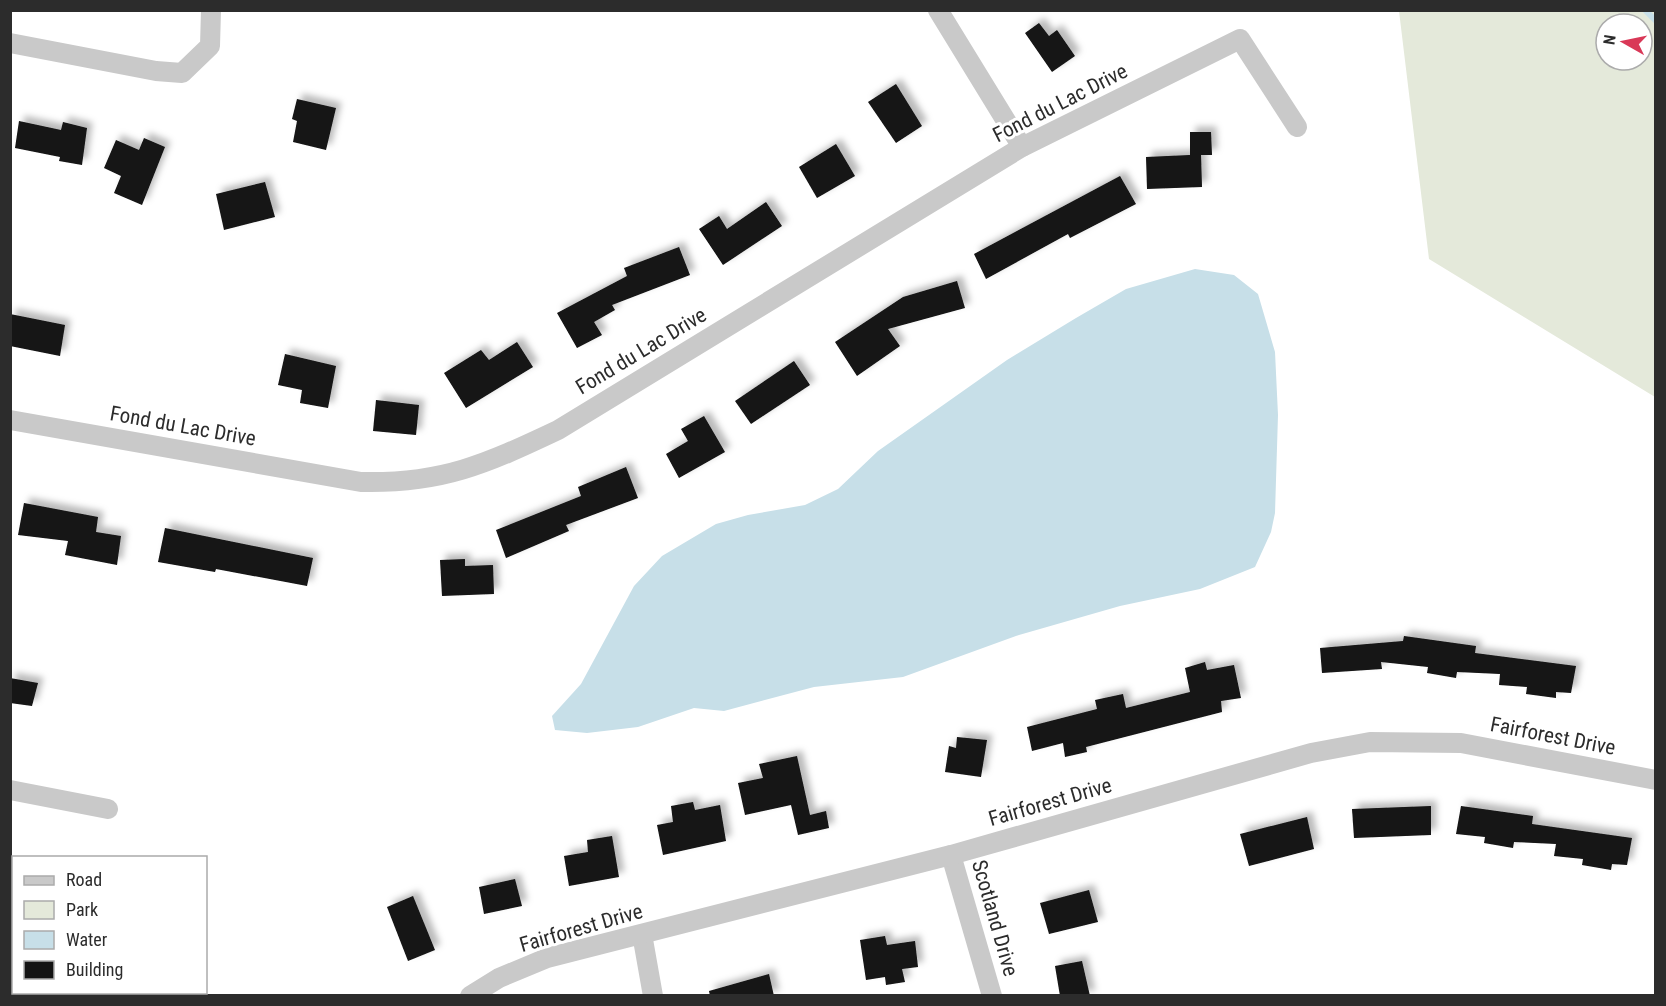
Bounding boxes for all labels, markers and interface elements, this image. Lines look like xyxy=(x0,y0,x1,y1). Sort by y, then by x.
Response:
north arrow xyxy=(1594,12,1654,72)
text: N xyxy=(1600,33,1620,46)
street label: Fond du Lac Drive xyxy=(989,59,1131,147)
street label: Fond du Lac Drive xyxy=(572,303,711,399)
street label: Fond du Lac Drive xyxy=(108,401,258,451)
street label: Fairforest Drive xyxy=(1488,712,1618,760)
street label: Fairforest Drive xyxy=(986,773,1114,831)
legend xyxy=(12,856,207,994)
street label: Scotland Drive xyxy=(967,857,1023,979)
text: Road xyxy=(66,869,102,890)
text: Park xyxy=(66,899,98,920)
street label: Fairforest Drive xyxy=(517,899,645,957)
text: Water xyxy=(66,929,108,950)
text: Building xyxy=(66,959,123,980)

